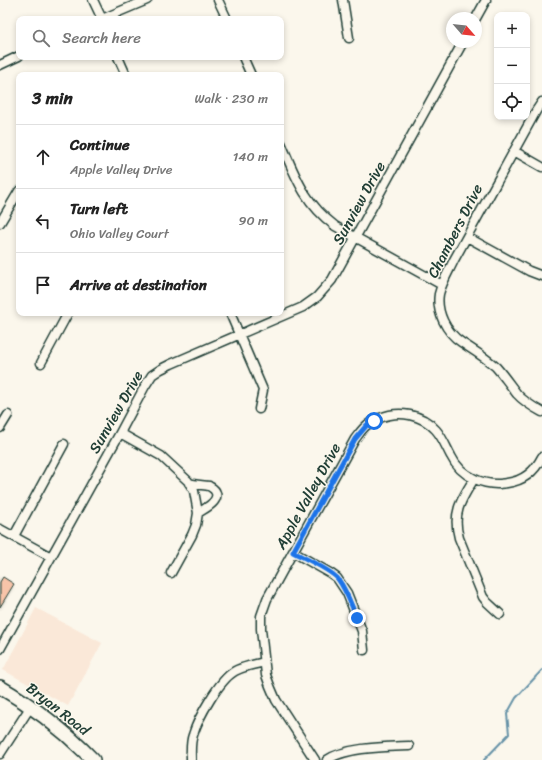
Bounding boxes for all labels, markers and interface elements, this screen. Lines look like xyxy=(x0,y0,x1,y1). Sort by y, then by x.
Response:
north arrow xyxy=(446,12,482,48)
map controls xyxy=(494,12,530,120)
button: + xyxy=(494,12,530,48)
search box xyxy=(16,16,284,60)
text: Search here xyxy=(62,25,141,51)
icon: search xyxy=(30,27,52,49)
button: − xyxy=(494,48,530,84)
text: 3 min xyxy=(32,83,73,113)
button: locate xyxy=(494,84,530,120)
text: Walk · 230 m xyxy=(194,87,268,110)
text: Continue xyxy=(70,132,130,158)
text: 140 m xyxy=(233,145,268,168)
icon: ahead xyxy=(32,146,54,168)
street label: Sunview Drive xyxy=(325,156,393,250)
text: Apple Valley Drive xyxy=(70,158,173,181)
street label: Chambers Drive xyxy=(420,179,490,283)
text: Turn left xyxy=(70,196,128,222)
text: 90 m xyxy=(238,209,268,232)
icon: left xyxy=(32,210,54,232)
text: Ohio Valley Court xyxy=(70,222,169,245)
text: Arrive at destination xyxy=(70,272,207,298)
icon: arrive xyxy=(32,274,54,296)
street label: Sunview Drive xyxy=(82,365,150,458)
route start xyxy=(365,412,383,430)
street label: Apple Valley Drive xyxy=(267,438,348,555)
route end xyxy=(348,609,366,627)
street label: Bryan Road xyxy=(20,676,96,743)

